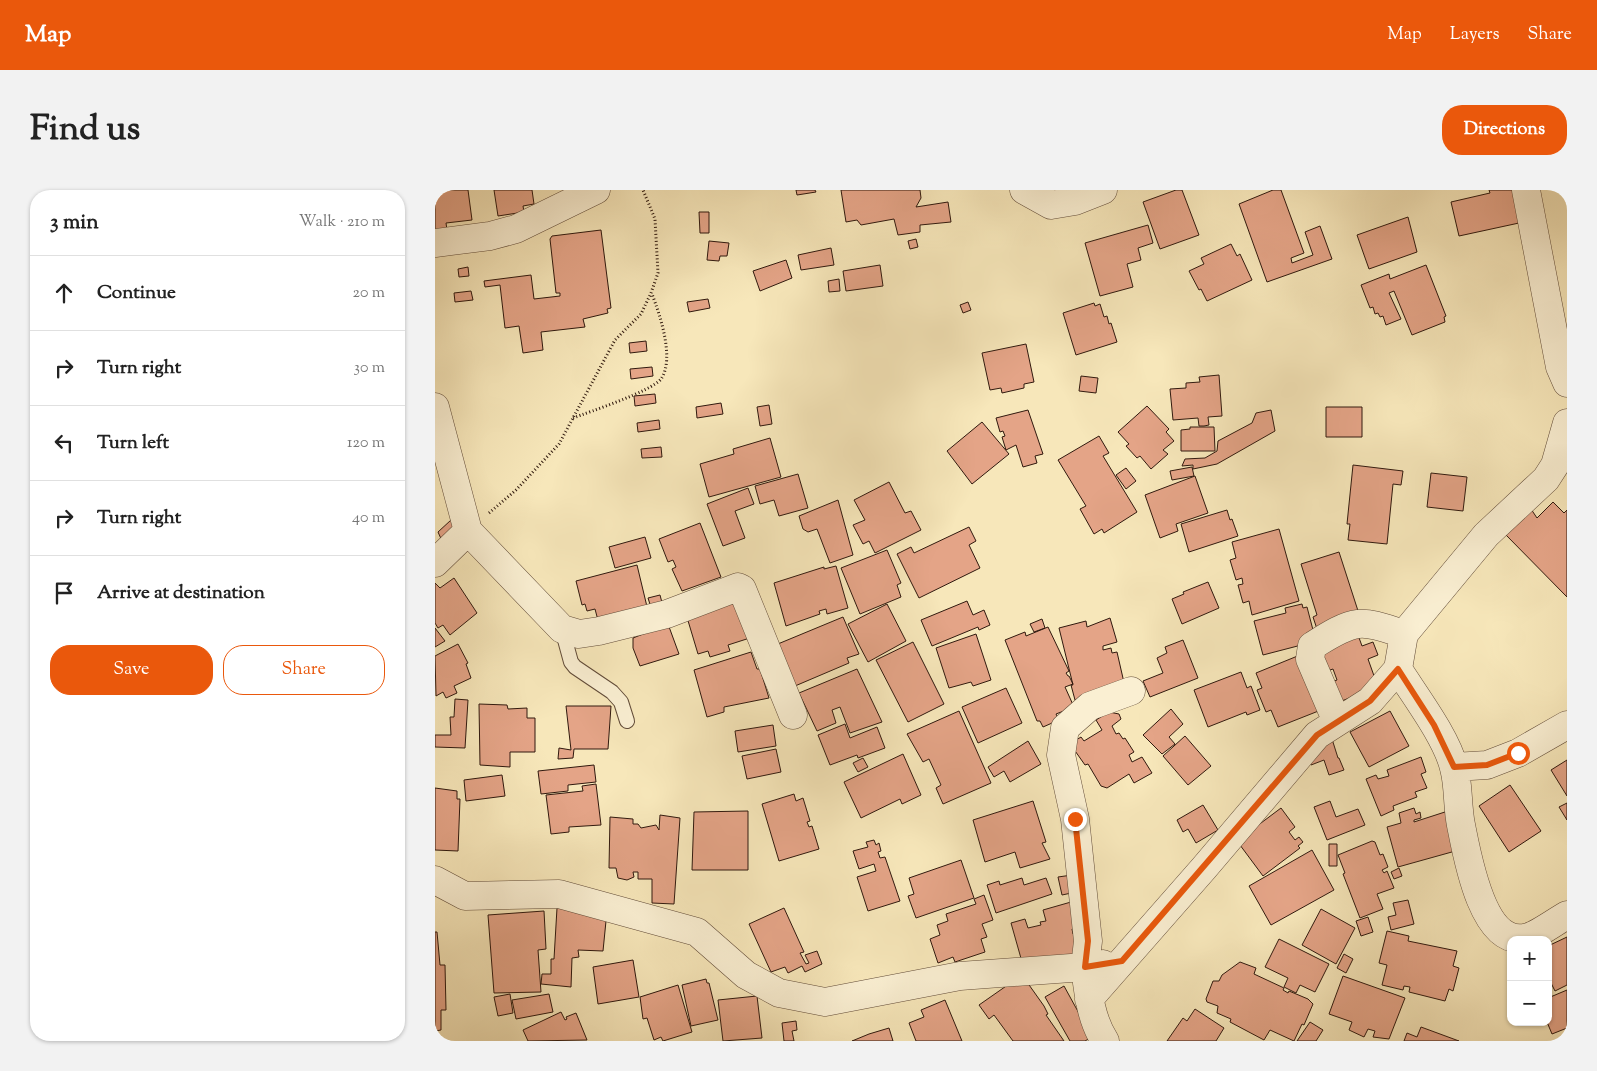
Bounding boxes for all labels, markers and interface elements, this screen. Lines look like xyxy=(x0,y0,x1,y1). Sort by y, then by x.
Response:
text: Map xyxy=(25,18,71,52)
text: Map xyxy=(1387,22,1422,48)
text: Layers xyxy=(1450,22,1500,48)
text: Share xyxy=(1528,22,1572,48)
text: Find us xyxy=(30,105,140,156)
button: Directions xyxy=(1442,105,1567,155)
text: 3 min xyxy=(50,208,99,238)
text: Walk · 210 m xyxy=(299,211,385,234)
icon: ahead xyxy=(50,279,78,307)
text: Continue xyxy=(97,280,176,307)
text: 20 m xyxy=(352,282,385,305)
icon: right xyxy=(50,354,78,382)
text: Turn right xyxy=(97,355,181,382)
text: 30 m xyxy=(354,357,385,380)
icon: left xyxy=(50,429,78,457)
text: Turn left xyxy=(97,430,169,457)
text: 120 m xyxy=(347,432,385,455)
icon: right xyxy=(50,504,78,532)
text: Turn right xyxy=(97,505,181,532)
text: 40 m xyxy=(352,507,385,530)
icon: arrive xyxy=(50,579,78,607)
text: Arrive at destination xyxy=(97,580,265,607)
button: Save xyxy=(50,645,213,695)
button: Share xyxy=(223,645,385,695)
route start xyxy=(1507,742,1530,765)
route end xyxy=(1064,808,1087,831)
map controls xyxy=(1507,936,1552,1026)
button: + xyxy=(1507,936,1552,981)
button: − xyxy=(1507,981,1552,1026)

